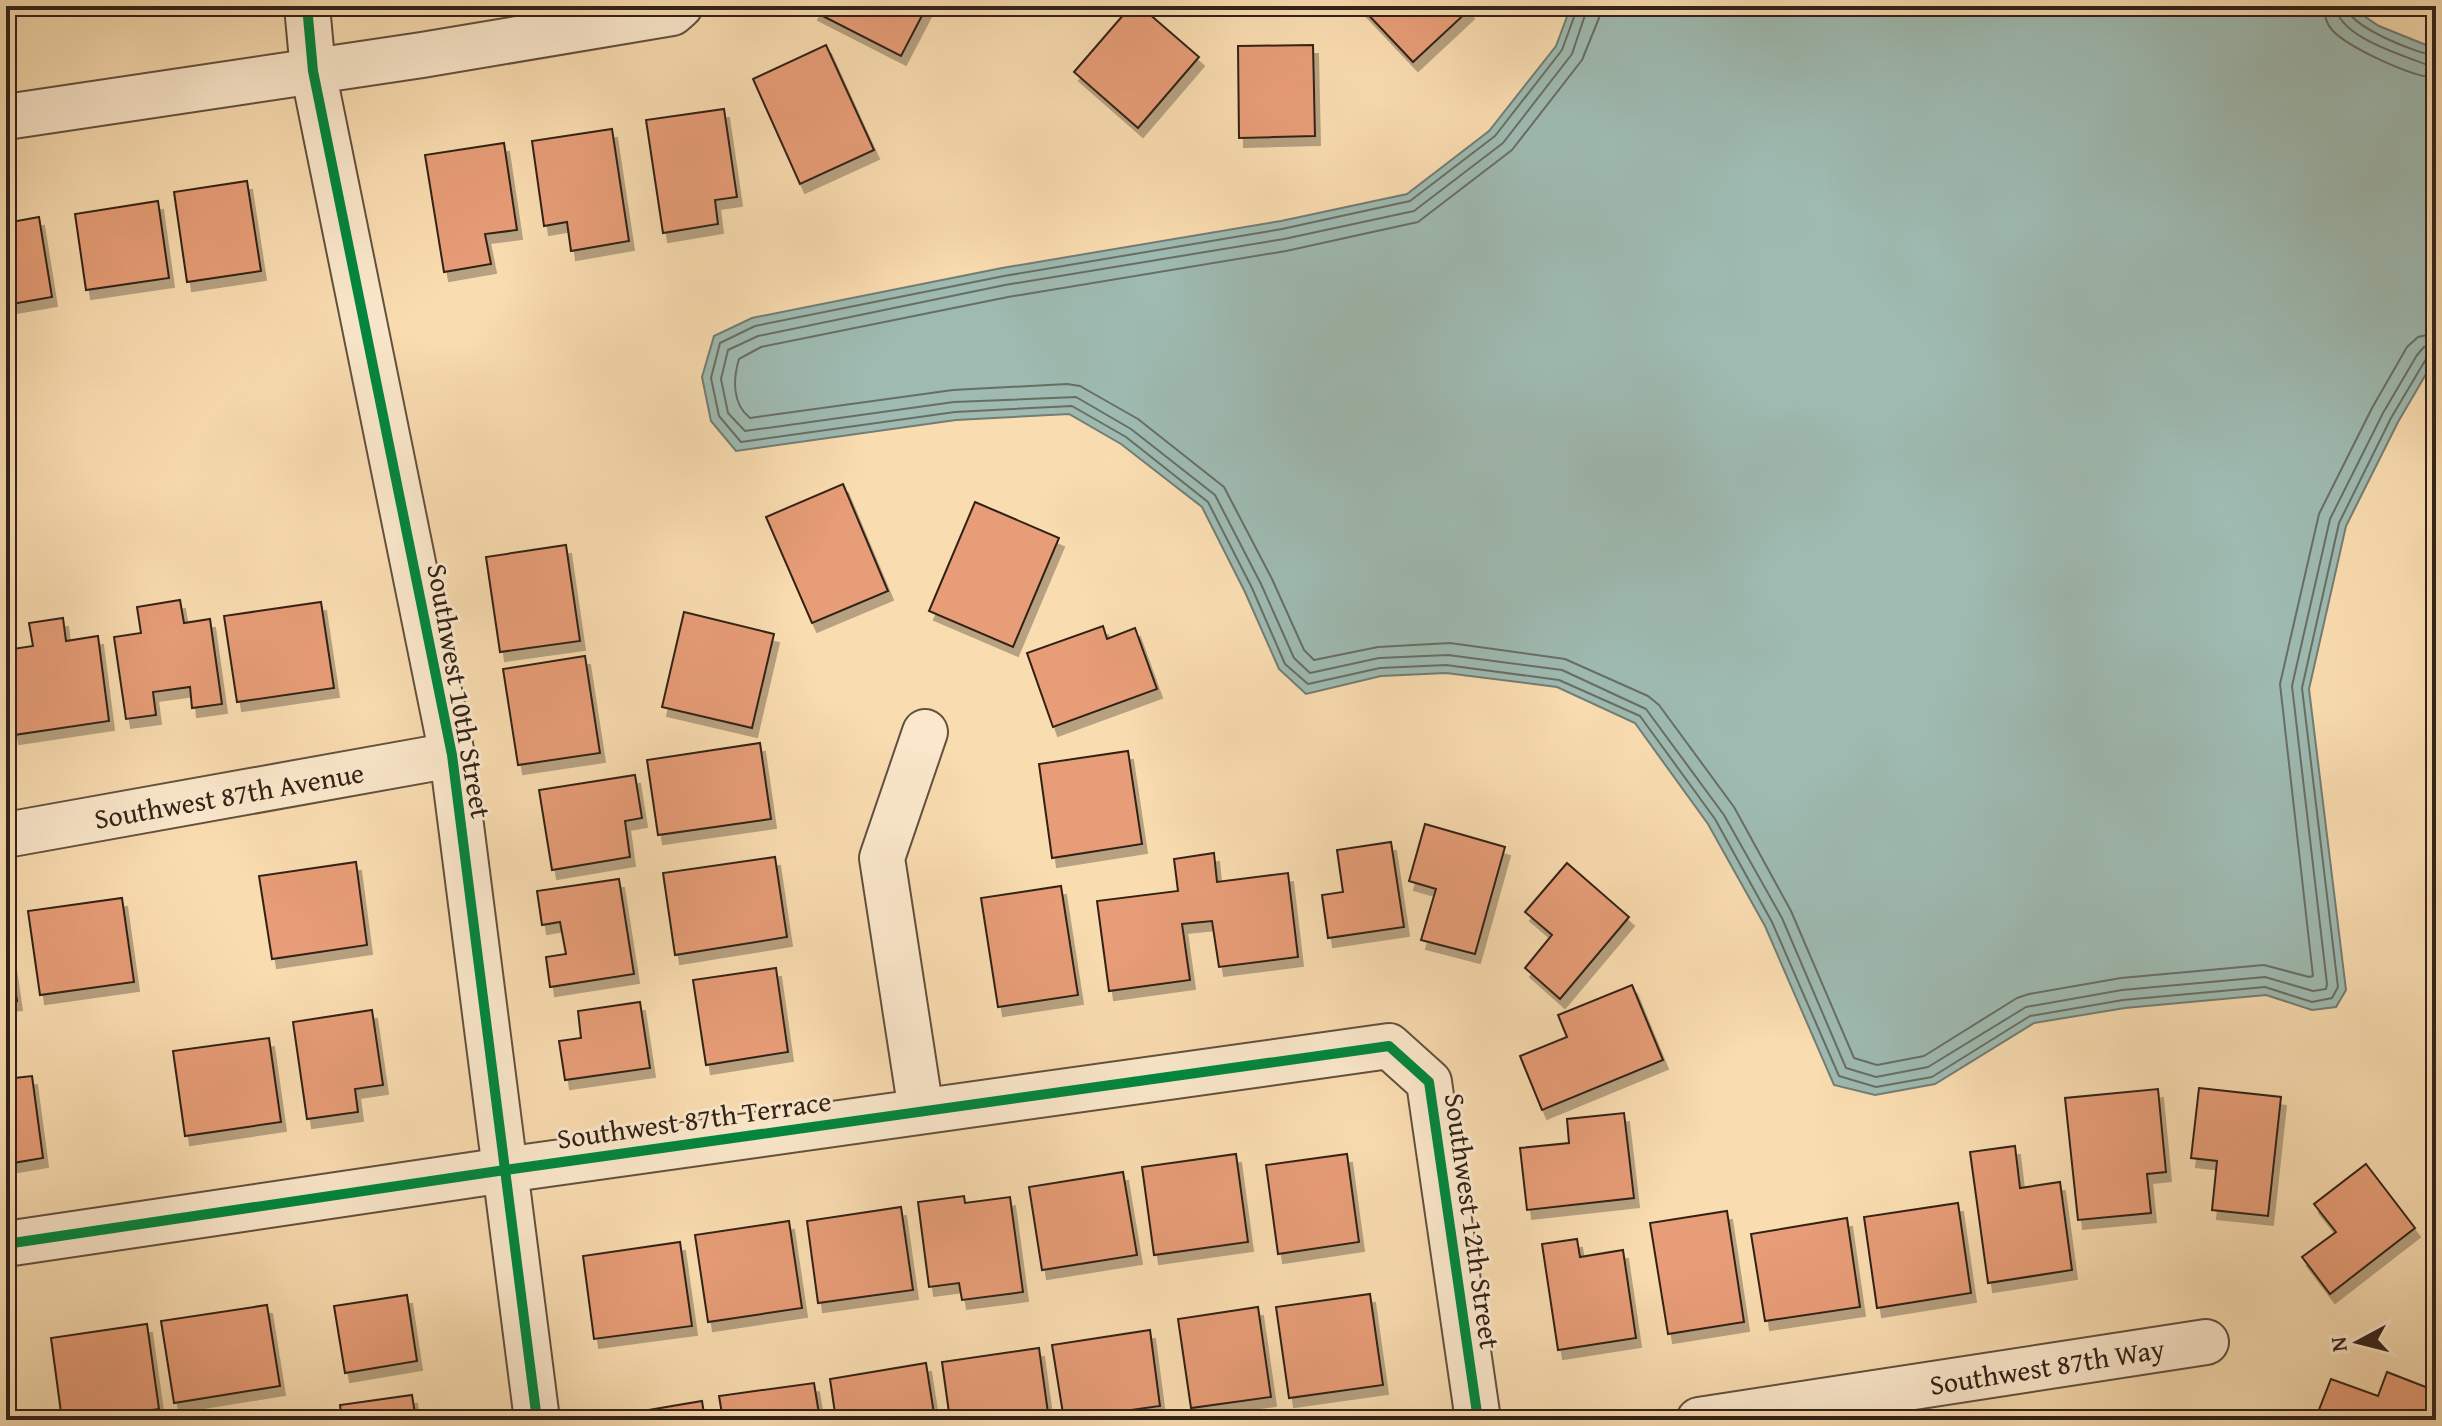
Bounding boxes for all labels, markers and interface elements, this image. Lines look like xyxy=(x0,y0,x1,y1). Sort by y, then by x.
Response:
street label: Southwest 10th Street xyxy=(417,560,503,822)
street label: Southwest 87th Avenue xyxy=(91,751,367,839)
street label: Southwest 87th Terrace xyxy=(554,1079,834,1159)
street label: Southwest 12th Street xyxy=(1435,1090,1511,1352)
north arrow xyxy=(2318,1302,2398,1382)
street label: Southwest 87th Way xyxy=(1927,1327,2167,1405)
text: N xyxy=(2321,1335,2355,1354)

